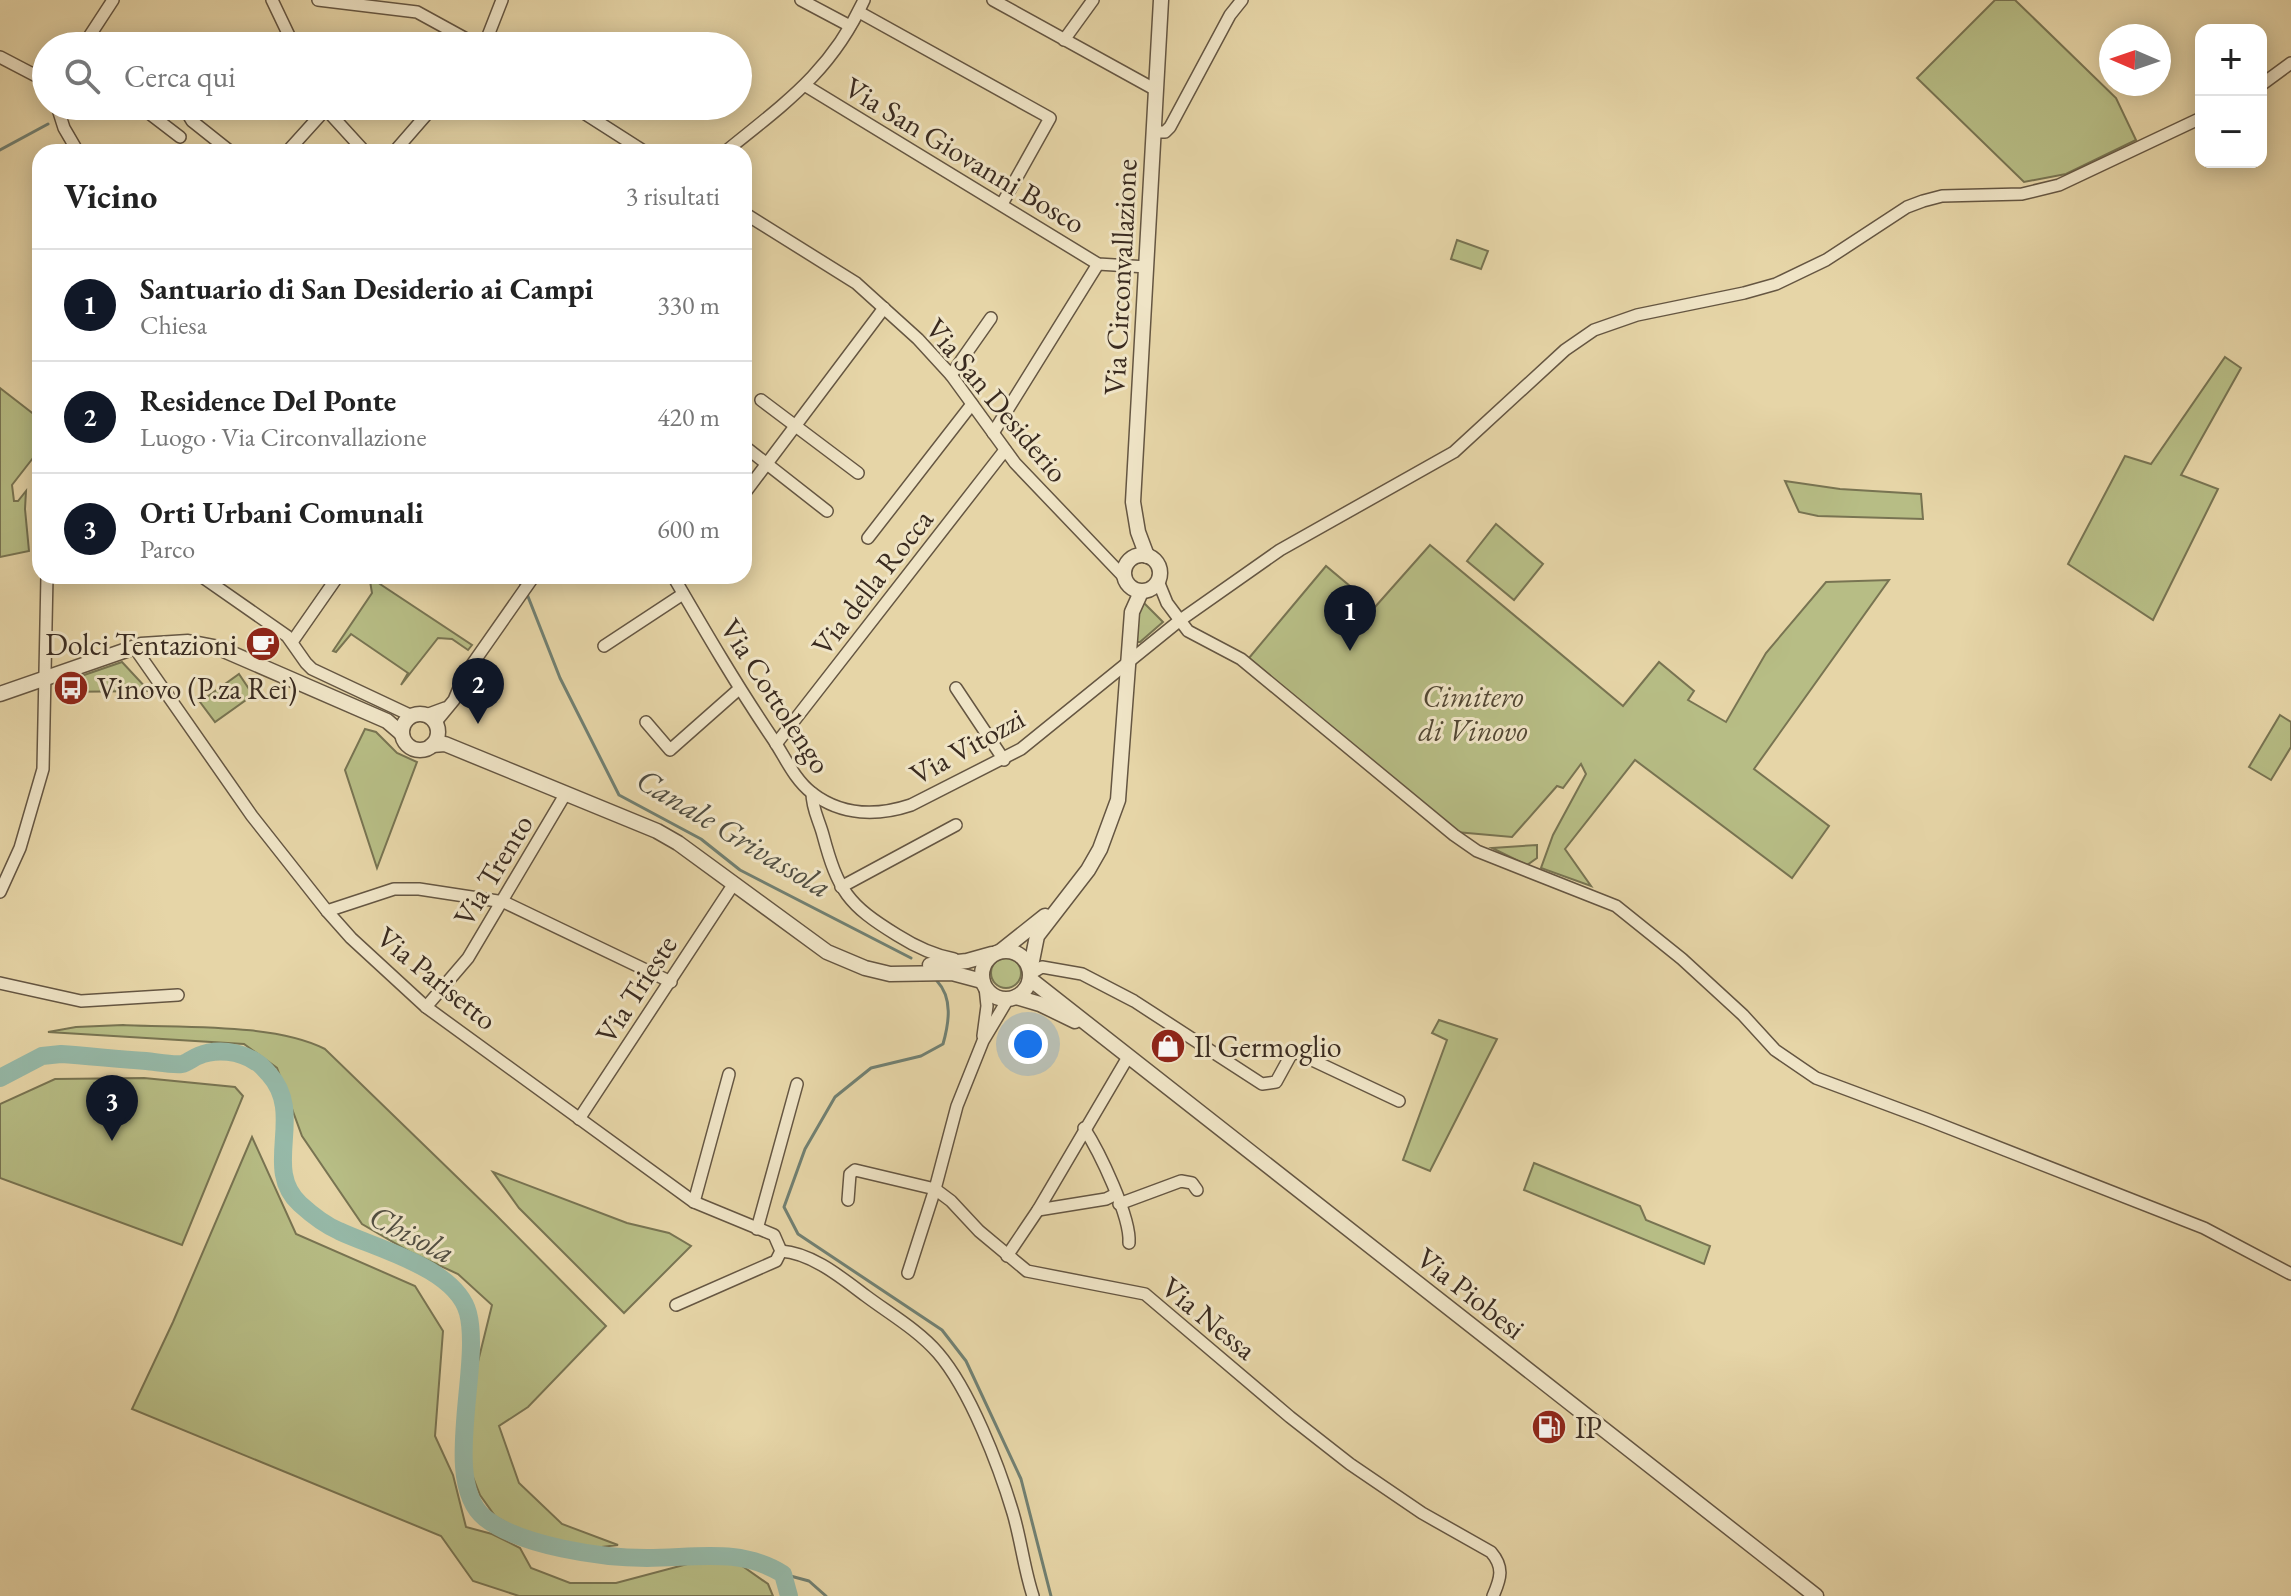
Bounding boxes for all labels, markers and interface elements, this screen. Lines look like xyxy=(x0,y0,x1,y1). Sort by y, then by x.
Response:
north arrow xyxy=(2099,24,2171,96)
map controls xyxy=(2195,24,2267,168)
button: + xyxy=(2195,24,2267,96)
search box xyxy=(32,32,752,120)
icon: search xyxy=(60,54,104,98)
text: Cerca qui xyxy=(124,57,236,96)
street label: Via San Giovanni Bosco xyxy=(837,68,1093,242)
button: − xyxy=(2195,96,2267,168)
street label: Via Circonvallazione xyxy=(1094,158,1146,396)
text: Vicino xyxy=(64,174,157,218)
text: 3 risultati xyxy=(626,179,720,213)
text: Santuario di San Desiderio ai Campi xyxy=(140,269,593,308)
text: 1 xyxy=(83,288,97,322)
text: 330 m xyxy=(657,288,720,322)
text: Chiesa xyxy=(140,308,207,342)
street label: Via San Desiderio xyxy=(917,310,1077,490)
text: Residence Del Ponte xyxy=(140,381,396,420)
text: 2 xyxy=(83,400,97,434)
text: 420 m xyxy=(657,400,720,434)
text: Luogo · Via Circonvallazione xyxy=(140,420,427,454)
text: Orti Urbani Comunali xyxy=(140,493,424,532)
street label: Via della Rocca xyxy=(803,501,941,663)
text: 3 xyxy=(83,512,97,546)
text: 600 m xyxy=(657,512,720,546)
text: Parco xyxy=(140,532,195,566)
pin: 1 xyxy=(1324,585,1376,651)
street label: Via Cottolengo xyxy=(711,611,841,781)
place label: Dolci Tentazioni xyxy=(45,625,237,664)
cafe icon: Dolci Tentazioni xyxy=(244,625,282,663)
pin: 2 xyxy=(452,658,504,724)
bus stop icon: Vinovo (P.za Rei) xyxy=(52,669,90,707)
place label: Vinovo (P.za Rei) xyxy=(97,669,297,708)
park label: Cimitero di Vinovo xyxy=(1418,677,1528,750)
street label: Via Vitozzi xyxy=(903,699,1031,793)
water label: Canale Grivassola xyxy=(629,758,839,908)
street label: Via Trento xyxy=(444,807,542,933)
street label: Via Parisetto xyxy=(369,917,505,1039)
street label: Via Trieste xyxy=(586,927,686,1051)
your location xyxy=(1008,1024,1048,1064)
shop icon: Il Germoglio xyxy=(1149,1027,1187,1065)
place label: Il Germoglio xyxy=(1194,1027,1342,1066)
pin: 3 xyxy=(86,1075,138,1141)
water label: Chisola xyxy=(362,1195,462,1273)
street label: Via Piobesi xyxy=(1409,1238,1533,1348)
street label: Via Nessa xyxy=(1153,1268,1265,1368)
fuel station icon: IP xyxy=(1530,1408,1568,1446)
place label: IP xyxy=(1575,1408,1602,1447)

